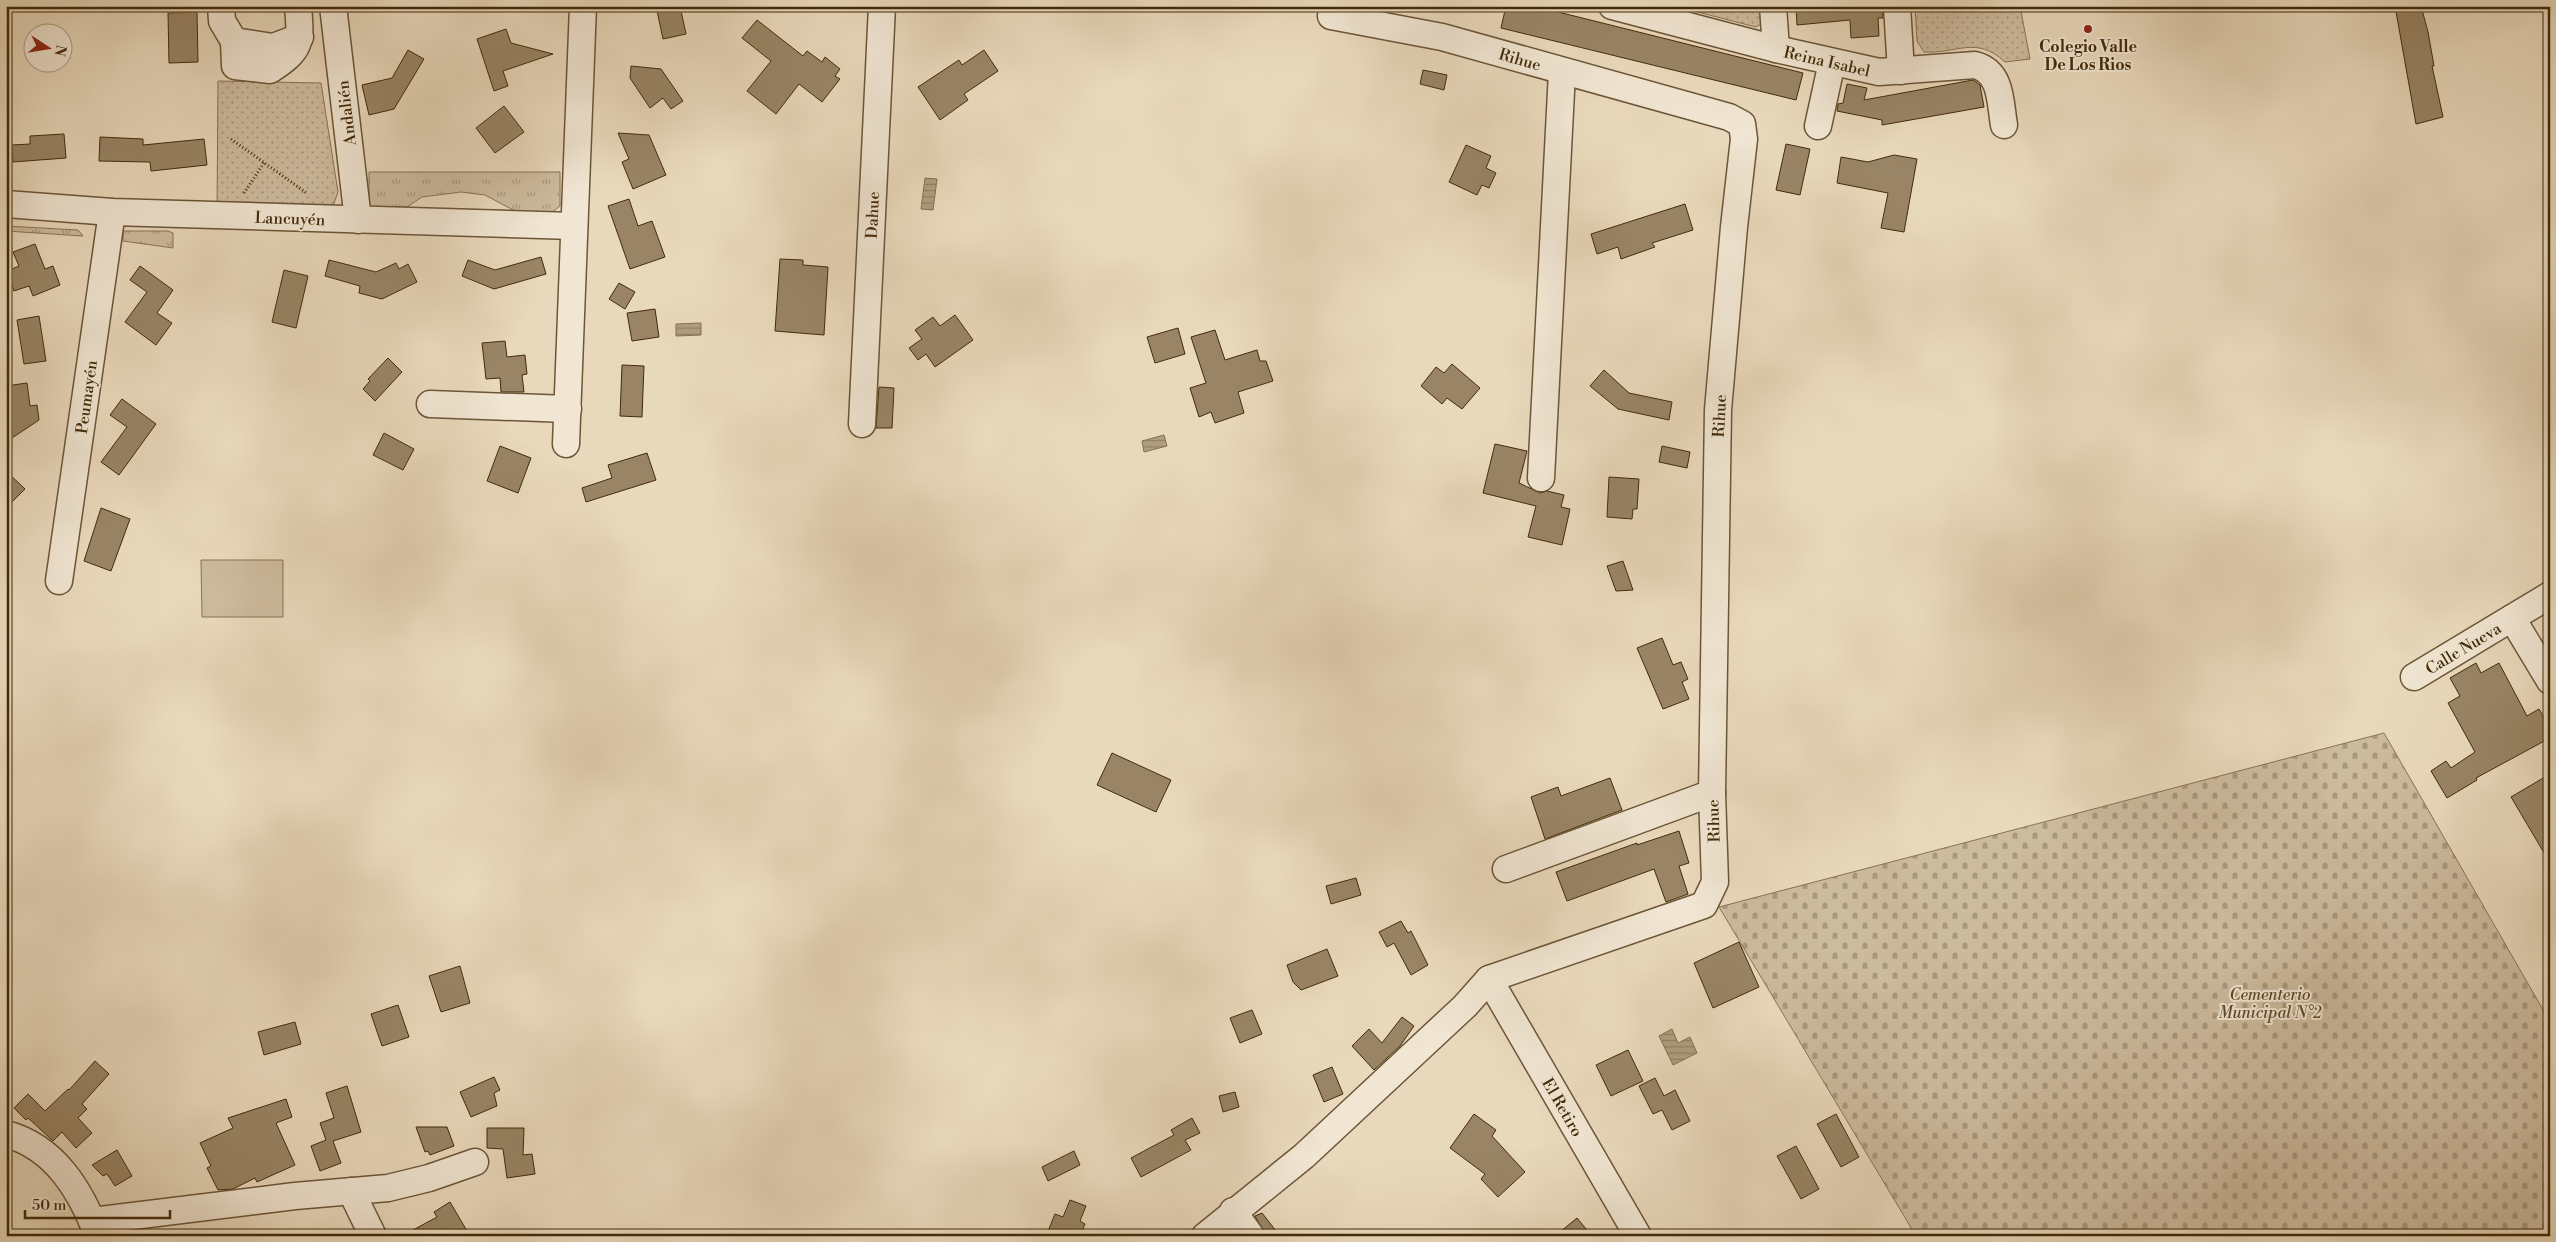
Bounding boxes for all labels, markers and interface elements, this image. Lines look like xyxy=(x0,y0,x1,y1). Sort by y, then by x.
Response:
north arrow xyxy=(22,22,72,72)
marker: Colegio Valle De Los Rios xyxy=(2082,23,2094,35)
place label: Colegio Valle De Los Rios xyxy=(2039,37,2137,75)
street label: Reina Isabel xyxy=(1781,42,1872,82)
text: N xyxy=(50,43,70,58)
street label: Rihue xyxy=(1496,44,1543,76)
street label: Andalién xyxy=(333,79,361,148)
street label: Dahue xyxy=(862,191,884,239)
street label: Lancuyén xyxy=(254,208,326,230)
street label: Peumayén xyxy=(72,359,102,435)
street label: Rihue xyxy=(1709,394,1731,438)
street label: Calle Nueva xyxy=(2422,618,2506,679)
street label: Rihue xyxy=(1703,799,1725,843)
park label: Cementerio Municipal N°2 xyxy=(2219,985,2322,1023)
street label: El Retiro xyxy=(1537,1074,1587,1141)
scale bar xyxy=(25,1187,170,1219)
text: 50 m xyxy=(32,1196,66,1215)

